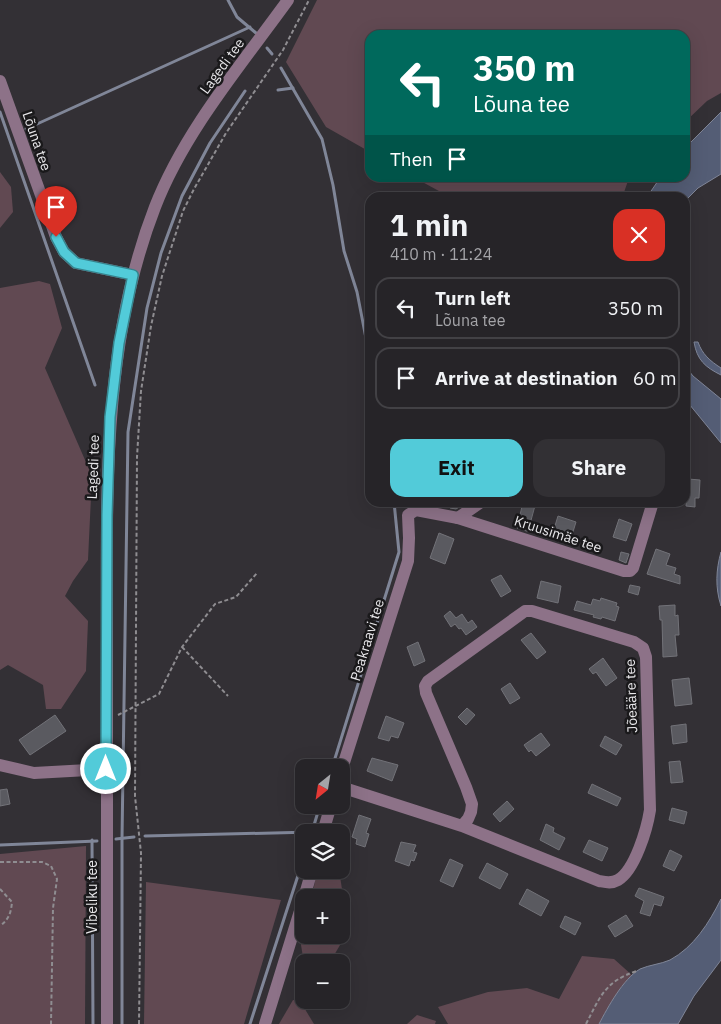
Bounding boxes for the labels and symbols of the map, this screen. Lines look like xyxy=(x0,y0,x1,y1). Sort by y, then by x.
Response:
street label: Lagedi tee xyxy=(196,34,248,97)
street label: Lõuna tee xyxy=(18,109,56,173)
pin xyxy=(35,186,77,237)
street label: Lagedi tee xyxy=(83,434,103,500)
street label: Kruusimäe tee xyxy=(512,511,604,557)
street label: Peakraavi tee xyxy=(346,597,388,683)
street label: Jõeääre tee xyxy=(621,658,641,733)
position arrow xyxy=(79,742,131,794)
north arrow xyxy=(295,759,350,814)
street label: Vibeliku tee xyxy=(83,860,101,934)

